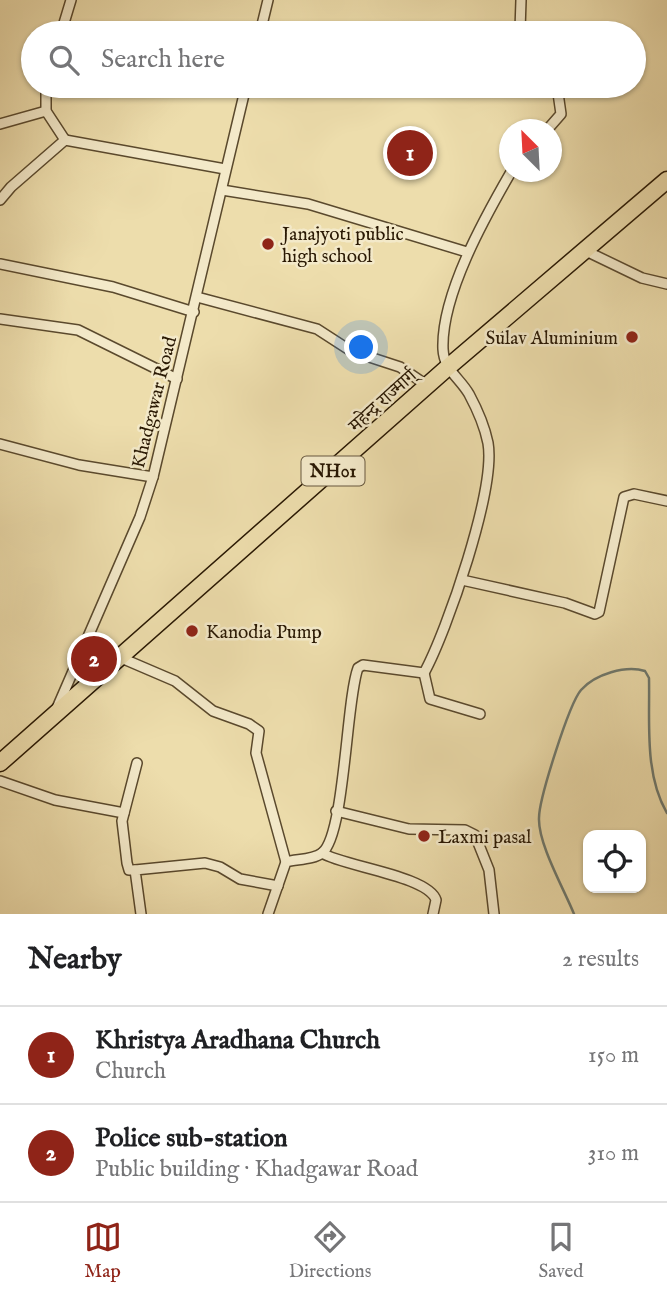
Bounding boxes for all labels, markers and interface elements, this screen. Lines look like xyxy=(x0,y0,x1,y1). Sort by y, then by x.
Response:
search box xyxy=(21,21,646,98)
icon: search xyxy=(45,41,83,79)
text: Search here xyxy=(101,43,225,76)
north arrow xyxy=(499,119,562,182)
pin: 1 xyxy=(387,127,433,179)
place label: Janajyoti public high school xyxy=(280,223,404,269)
marker: Janajyoti public high school xyxy=(260,236,276,252)
place label: Sulav Aluminium xyxy=(485,327,618,351)
marker: Sulav Aluminium xyxy=(624,329,640,345)
your location xyxy=(344,330,378,364)
street label: Khadgawar Road xyxy=(127,333,183,471)
street label: महेन्द्र राज्मार्ग् xyxy=(343,362,424,439)
road number: NH01 xyxy=(302,457,364,486)
place label: Kanodia Pump xyxy=(206,621,322,645)
marker: Kanodia Pump xyxy=(184,623,200,639)
pin: 2 xyxy=(71,633,117,685)
place label: Laxmi pasal xyxy=(438,826,532,850)
marker: Laxmi pasal xyxy=(416,828,432,844)
map controls xyxy=(583,830,646,893)
button: locate xyxy=(583,830,646,893)
text: Nearby xyxy=(28,941,121,979)
text: 2 results xyxy=(562,945,639,974)
text: Khristya Aradhana Church xyxy=(95,1024,380,1057)
text: 1 xyxy=(47,1041,55,1070)
text: 150 m xyxy=(588,1041,639,1070)
text: Church xyxy=(95,1057,166,1086)
text: Police sub-station xyxy=(95,1122,288,1155)
text: 2 xyxy=(46,1139,56,1168)
text: 310 m xyxy=(588,1139,639,1168)
text: Public building · Khadgawar Road xyxy=(95,1155,418,1184)
tab: Map xyxy=(84,1218,122,1284)
tab: Directions xyxy=(289,1218,371,1284)
tab: Saved xyxy=(538,1218,583,1284)

